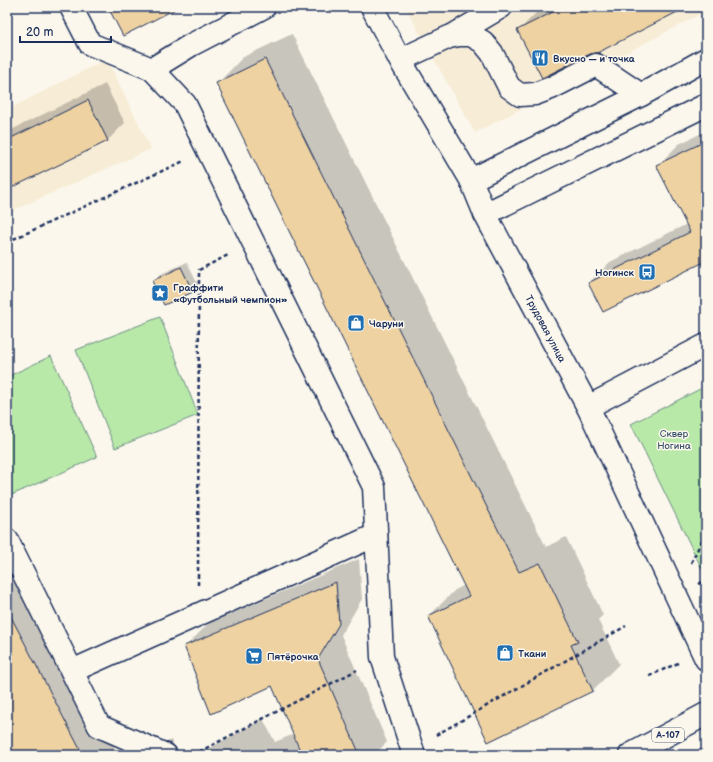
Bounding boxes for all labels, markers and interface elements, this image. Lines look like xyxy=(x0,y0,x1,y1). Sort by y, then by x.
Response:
scale bar xyxy=(20,18,111,44)
text: 20 m xyxy=(26,25,53,40)
restaurant icon: Вкусно — и точка xyxy=(530,48,550,68)
place label: Вкусно — и точка xyxy=(553,53,635,65)
bus stop icon: Ногинск xyxy=(637,262,657,282)
place label: Ногинск xyxy=(595,267,635,279)
place label: Граффити «Футбольный чемпион» xyxy=(173,282,288,306)
place icon: Граффити «Футбольный чемпион» xyxy=(150,283,170,303)
street label: Трудовая улица xyxy=(522,293,568,365)
shop icon: Чаруни xyxy=(346,313,366,333)
place label: Чаруни xyxy=(369,318,404,330)
park label: Сквер Ногина xyxy=(657,428,691,452)
shop icon: Ткани xyxy=(495,643,515,663)
supermarket icon: Пятёрочка xyxy=(244,646,264,666)
place label: Ткани xyxy=(518,648,547,660)
place label: Пятёрочка xyxy=(267,651,319,663)
road number: А-107 xyxy=(652,728,684,742)

